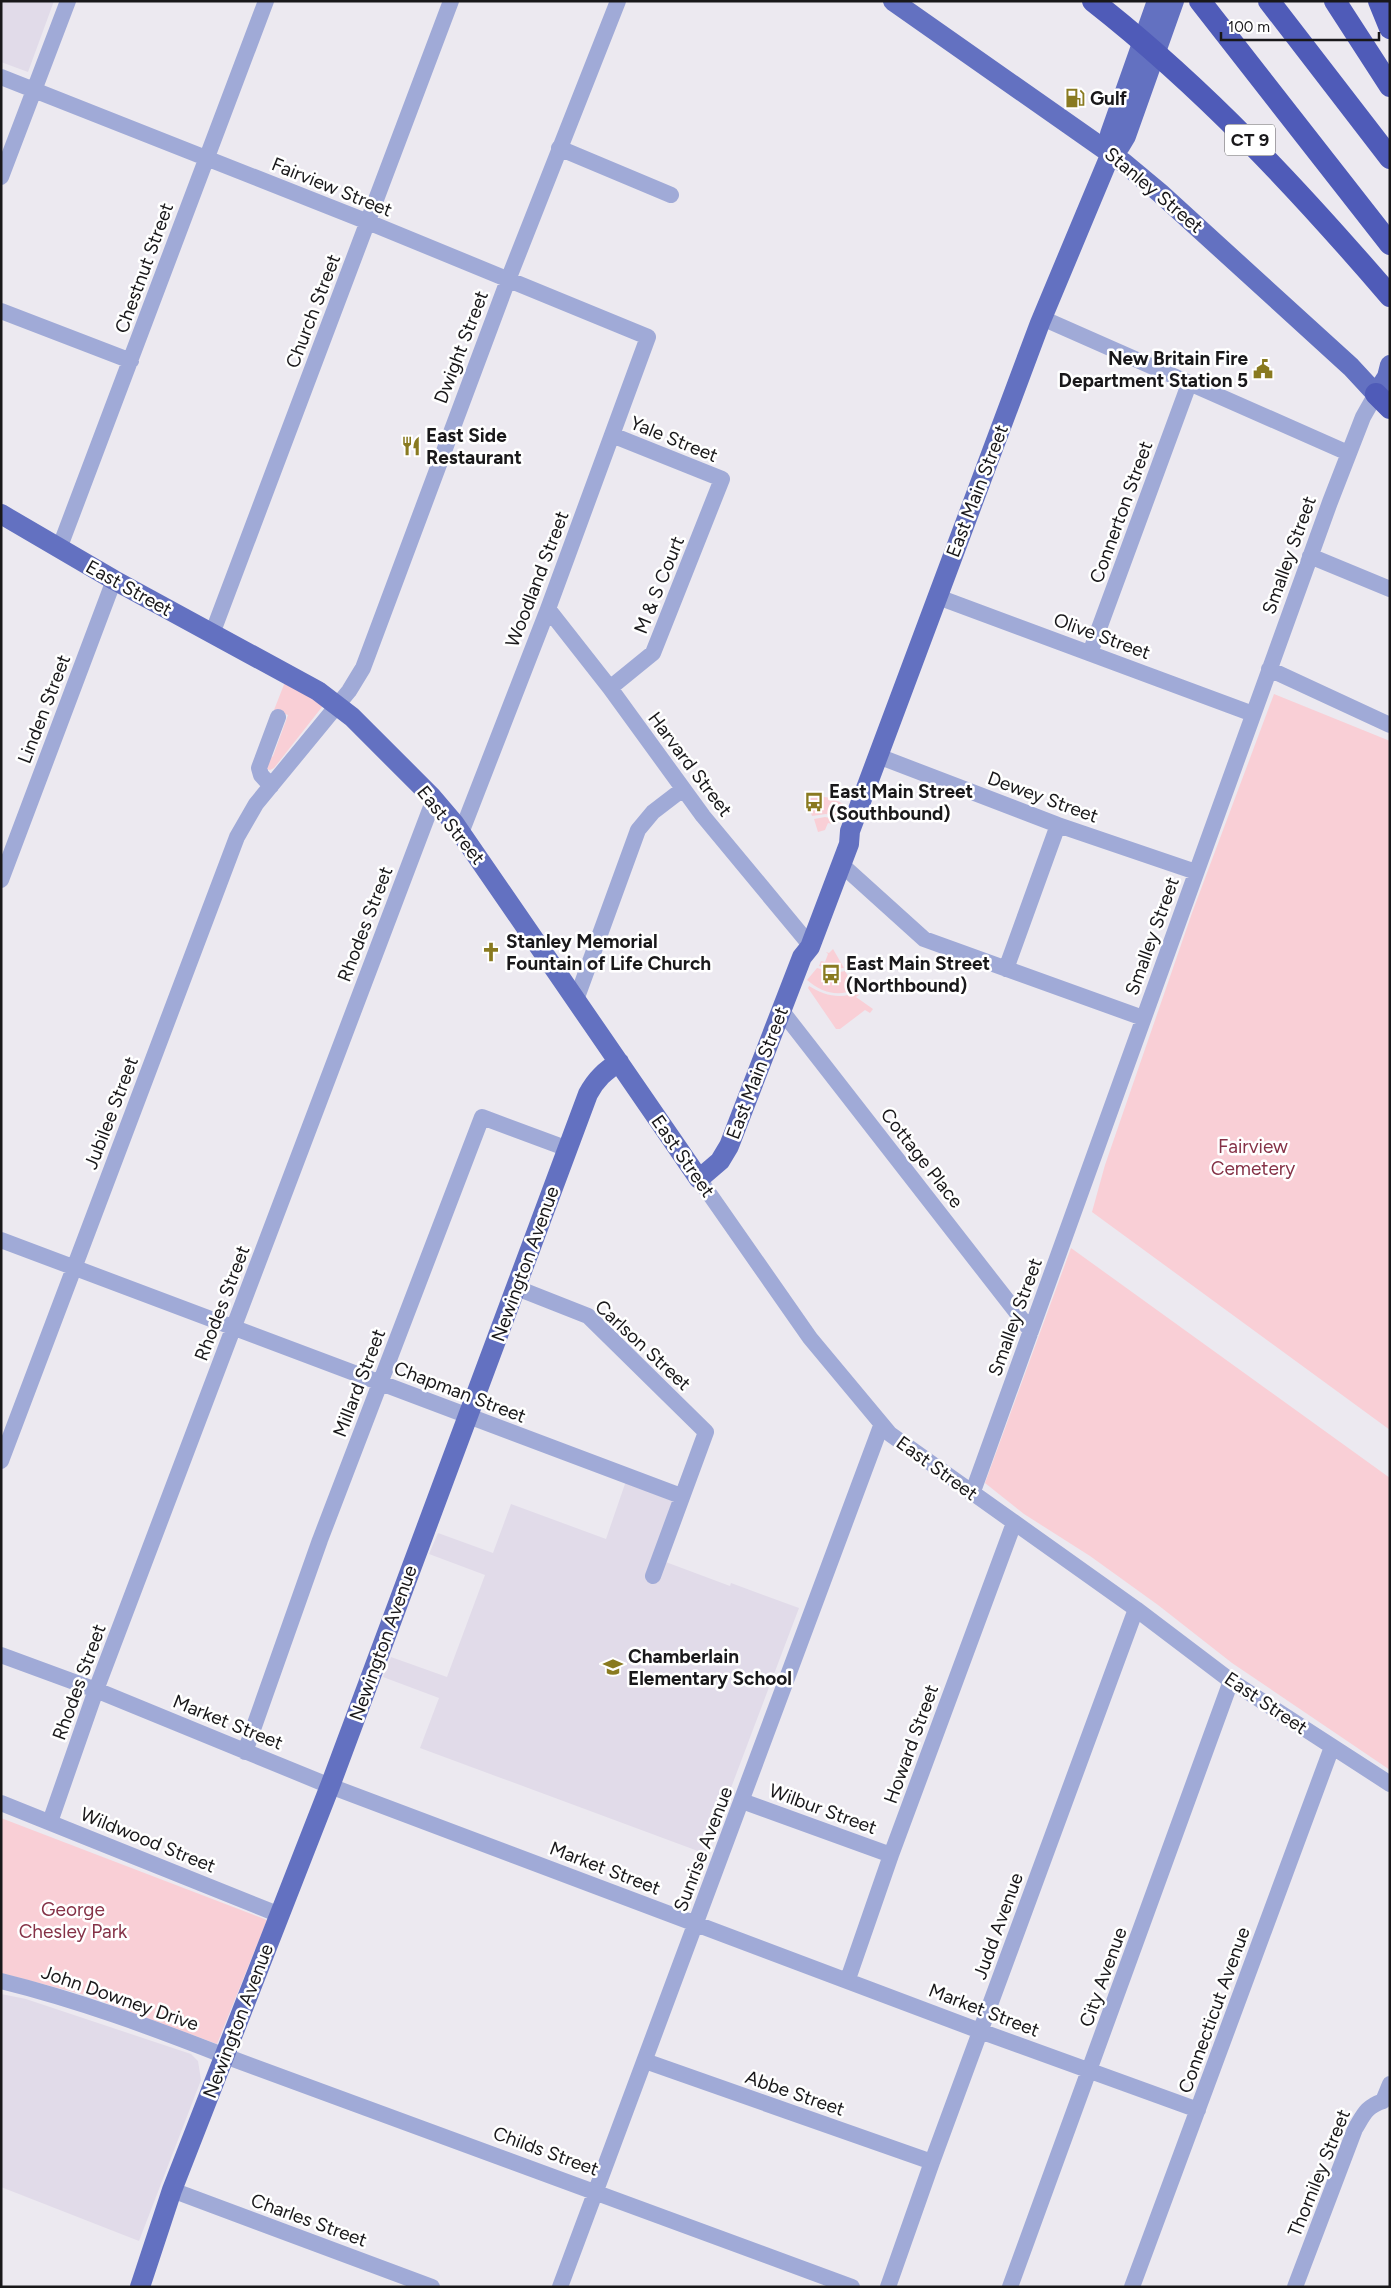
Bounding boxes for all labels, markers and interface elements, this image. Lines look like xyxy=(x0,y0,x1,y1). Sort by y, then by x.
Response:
scale bar xyxy=(1221,10,1378,42)
text: 100 m xyxy=(1228,18,1270,36)
fuel station icon: Gulf xyxy=(1064,87,1086,109)
place label: Gulf xyxy=(1090,87,1128,110)
road number: CT 9 xyxy=(1225,124,1275,156)
street label: Stanley Street xyxy=(1100,142,1208,238)
street label: Fairview Street xyxy=(268,152,396,222)
street label: Chestnut Street xyxy=(110,200,178,336)
street label: Church Street xyxy=(281,251,345,371)
street label: Dwight Street xyxy=(429,287,493,407)
place label: New Britain Fire Department Station 5 xyxy=(1059,347,1248,392)
public building icon: New Britain Fire Department Station 5 xyxy=(1252,358,1274,380)
street label: Yale Street xyxy=(627,411,721,467)
street label: East Main Street xyxy=(941,421,1013,561)
place label: East Side Restaurant xyxy=(426,424,522,469)
restaurant icon: East Side Restaurant xyxy=(400,435,422,457)
street label: Connerton Street xyxy=(1085,438,1157,586)
street label: Smalley Street xyxy=(1257,493,1321,617)
street label: Woodland Street xyxy=(500,508,574,650)
street label: M & S Court xyxy=(629,533,689,637)
street label: East Street xyxy=(82,555,176,621)
street label: Olive Street xyxy=(1050,608,1154,664)
street label: Linden Street xyxy=(13,651,75,767)
street label: Harvard Street xyxy=(643,707,737,821)
street label: Dewey Street xyxy=(985,766,1101,828)
place label: East Main Street (Southbound) xyxy=(829,780,973,825)
street label: East Street xyxy=(412,781,490,869)
bus stop icon: East Main Street (Southbound) xyxy=(803,791,825,813)
street label: Rhodes Street xyxy=(332,863,398,985)
street label: Smalley Street xyxy=(1120,874,1184,998)
place label: Stanley Memorial Fountain of Life Church xyxy=(506,930,711,975)
church icon: Stanley Memorial Fountain of Life Church xyxy=(480,941,502,963)
place label: East Main Street (Northbound) xyxy=(846,952,990,997)
bus stop icon: East Main Street (Northbound) xyxy=(820,963,842,985)
street label: East Main Street xyxy=(721,1003,793,1143)
street label: Jubilee Street xyxy=(79,1053,143,1173)
street label: Cottage Place xyxy=(876,1103,968,1213)
street label: East Street xyxy=(646,1111,720,1201)
park label: Fairview Cemetery xyxy=(1211,1135,1295,1180)
street label: Newington Avenue xyxy=(486,1183,564,1345)
street label: Rhodes Street xyxy=(189,1242,255,1364)
street label: Smalley Street xyxy=(983,1255,1047,1379)
street label: Carlson Street xyxy=(590,1295,696,1395)
street label: Millard Street xyxy=(328,1326,390,1440)
street label: Chapman Street xyxy=(391,1356,529,1428)
street label: East Street xyxy=(892,1431,982,1505)
street label: Newington Avenue xyxy=(344,1562,422,1724)
street label: Rhodes Street xyxy=(47,1621,111,1743)
place label: Chamberlain Elementary School xyxy=(628,1645,792,1690)
school or university icon: Chamberlain Elementary School xyxy=(602,1656,624,1678)
street label: East Street xyxy=(1220,1667,1312,1739)
street label: Howard Street xyxy=(879,1681,943,1807)
street label: Market Street xyxy=(170,1689,286,1755)
street label: Wilbur Street xyxy=(766,1779,880,1839)
street label: Sunrise Avenue xyxy=(669,1783,737,1915)
street label: Wildwood Street xyxy=(77,1802,219,1878)
street label: Market Street xyxy=(546,1836,664,1900)
street label: Judd Avenue xyxy=(968,1870,1028,1982)
park label: George Chesley Park xyxy=(19,1898,128,1943)
street label: City Avenue xyxy=(1074,1924,1132,2030)
street label: Connecticut Avenue xyxy=(1173,1924,1255,2096)
street label: Newington Avenue xyxy=(198,1941,278,2101)
street label: John Downey Drive xyxy=(38,1960,202,2036)
street label: Market Street xyxy=(925,1978,1043,2042)
street label: Abbe Street xyxy=(742,2065,848,2121)
street label: Thorniley Street xyxy=(1283,2106,1355,2240)
street label: Childs Street xyxy=(490,2121,602,2181)
street label: Charles Street xyxy=(248,2188,370,2252)

